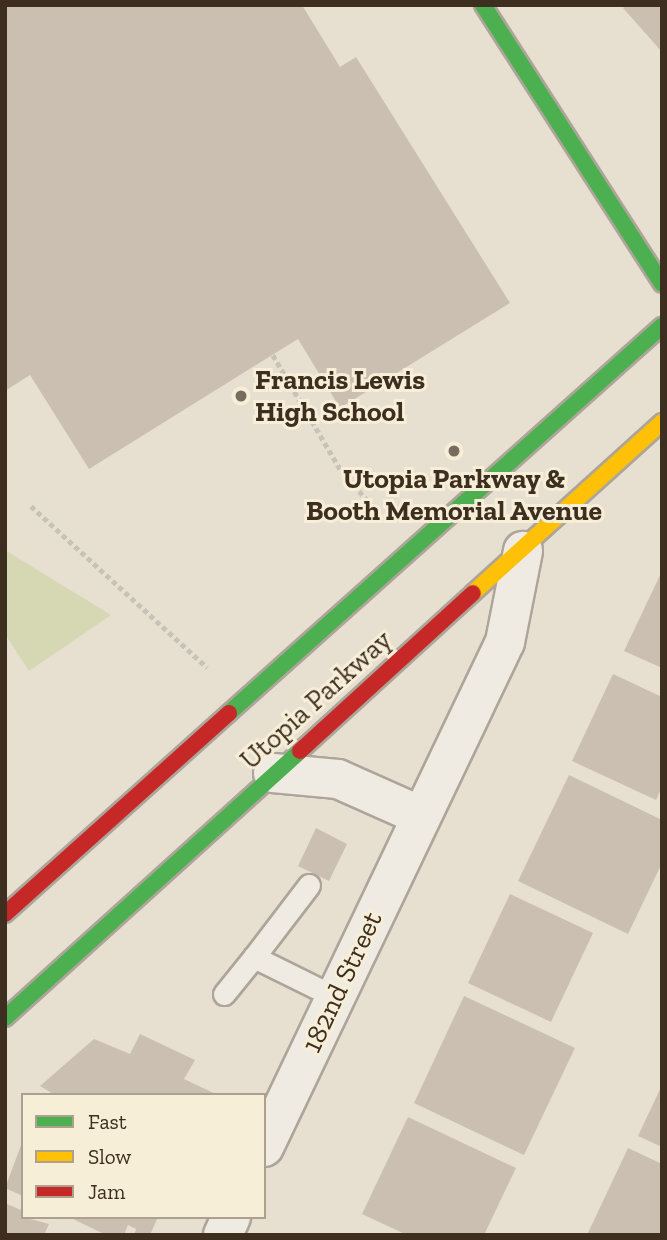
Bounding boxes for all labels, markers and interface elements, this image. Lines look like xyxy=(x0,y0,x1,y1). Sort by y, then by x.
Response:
place label: Francis Lewis High School xyxy=(255,363,425,429)
marker: Francis Lewis High School xyxy=(233,388,249,404)
marker: Utopia Parkway & Booth Memorial Avenue xyxy=(446,443,462,459)
place label: Utopia Parkway & Booth Memorial Avenue xyxy=(306,462,602,528)
street label: Utopia Parkway xyxy=(233,623,399,777)
street label: 182nd Street xyxy=(295,906,389,1058)
legend xyxy=(21,1093,266,1219)
text: Fast xyxy=(88,1109,127,1134)
text: Slow xyxy=(88,1144,131,1169)
text: Jam xyxy=(88,1179,125,1204)

